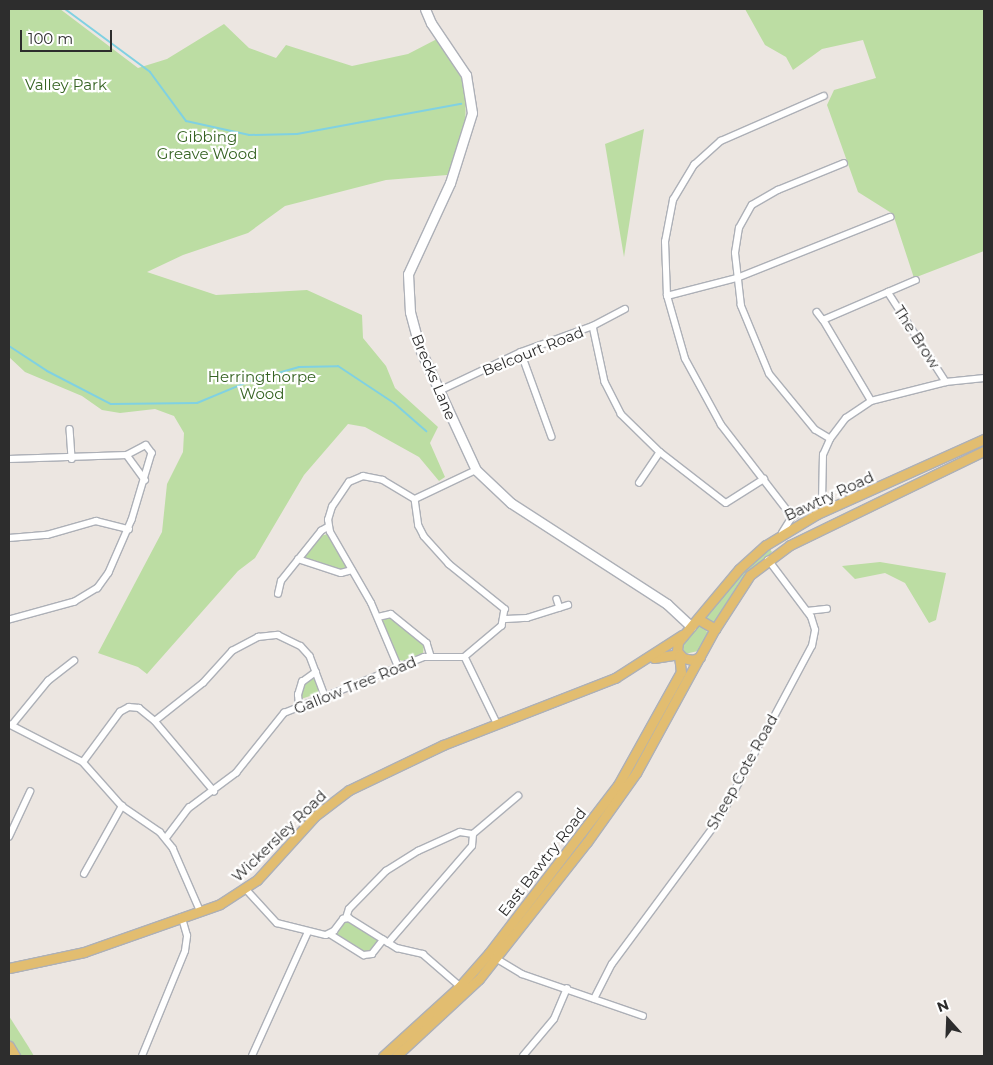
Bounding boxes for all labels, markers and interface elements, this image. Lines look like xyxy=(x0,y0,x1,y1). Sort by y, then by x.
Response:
scale bar xyxy=(22,20,115,52)
text: 100 m xyxy=(28,29,73,48)
park label: Valley Park xyxy=(25,76,107,94)
park label: Gibbing Greave Wood xyxy=(157,127,257,162)
street label: The Brow xyxy=(890,302,944,372)
street label: Belcourt Road xyxy=(480,322,586,380)
street label: Brecks Lane xyxy=(408,331,460,423)
park label: Herringthorpe Wood xyxy=(208,367,316,402)
street label: Bawtry Road xyxy=(781,467,877,525)
street label: Gallow Tree Road xyxy=(291,652,419,718)
street label: Sheep Cote Road xyxy=(703,711,781,833)
street label: Wickersley Road xyxy=(228,786,330,886)
street label: East Bawtry Road xyxy=(494,804,590,920)
north arrow xyxy=(923,995,973,1045)
text: N xyxy=(934,996,951,1016)

